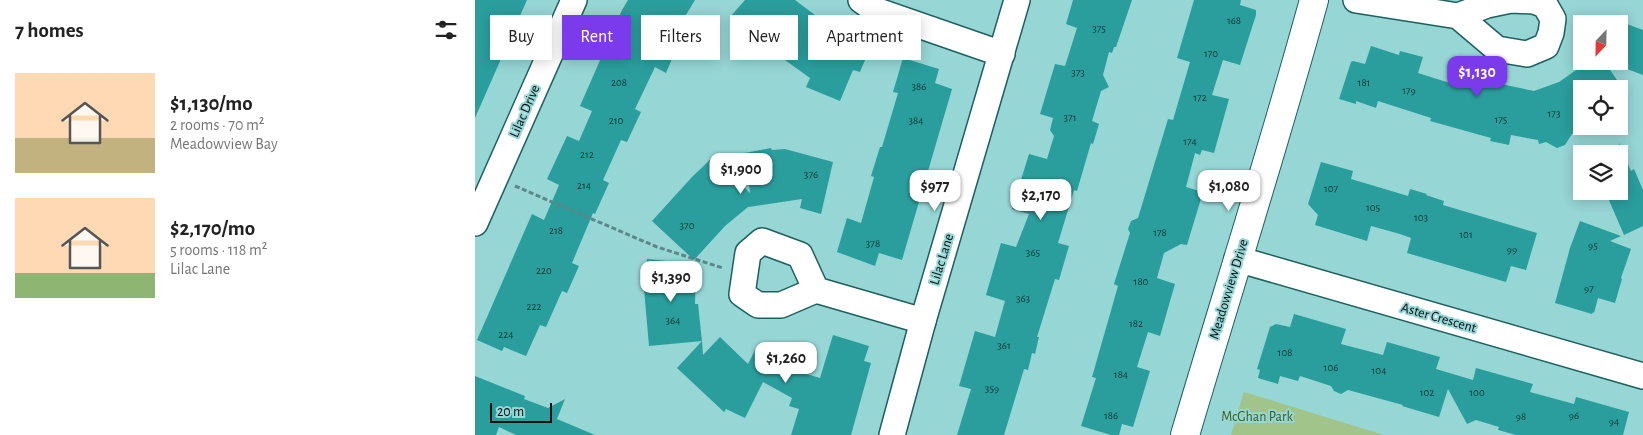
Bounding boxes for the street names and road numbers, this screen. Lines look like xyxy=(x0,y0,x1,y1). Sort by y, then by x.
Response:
street label: Lilac Drive xyxy=(507,83,543,140)
street label: Lilac Lane xyxy=(928,232,956,287)
street label: Meadowview Drive xyxy=(1207,238,1251,341)
street label: Aster Crescent xyxy=(1400,301,1478,336)

